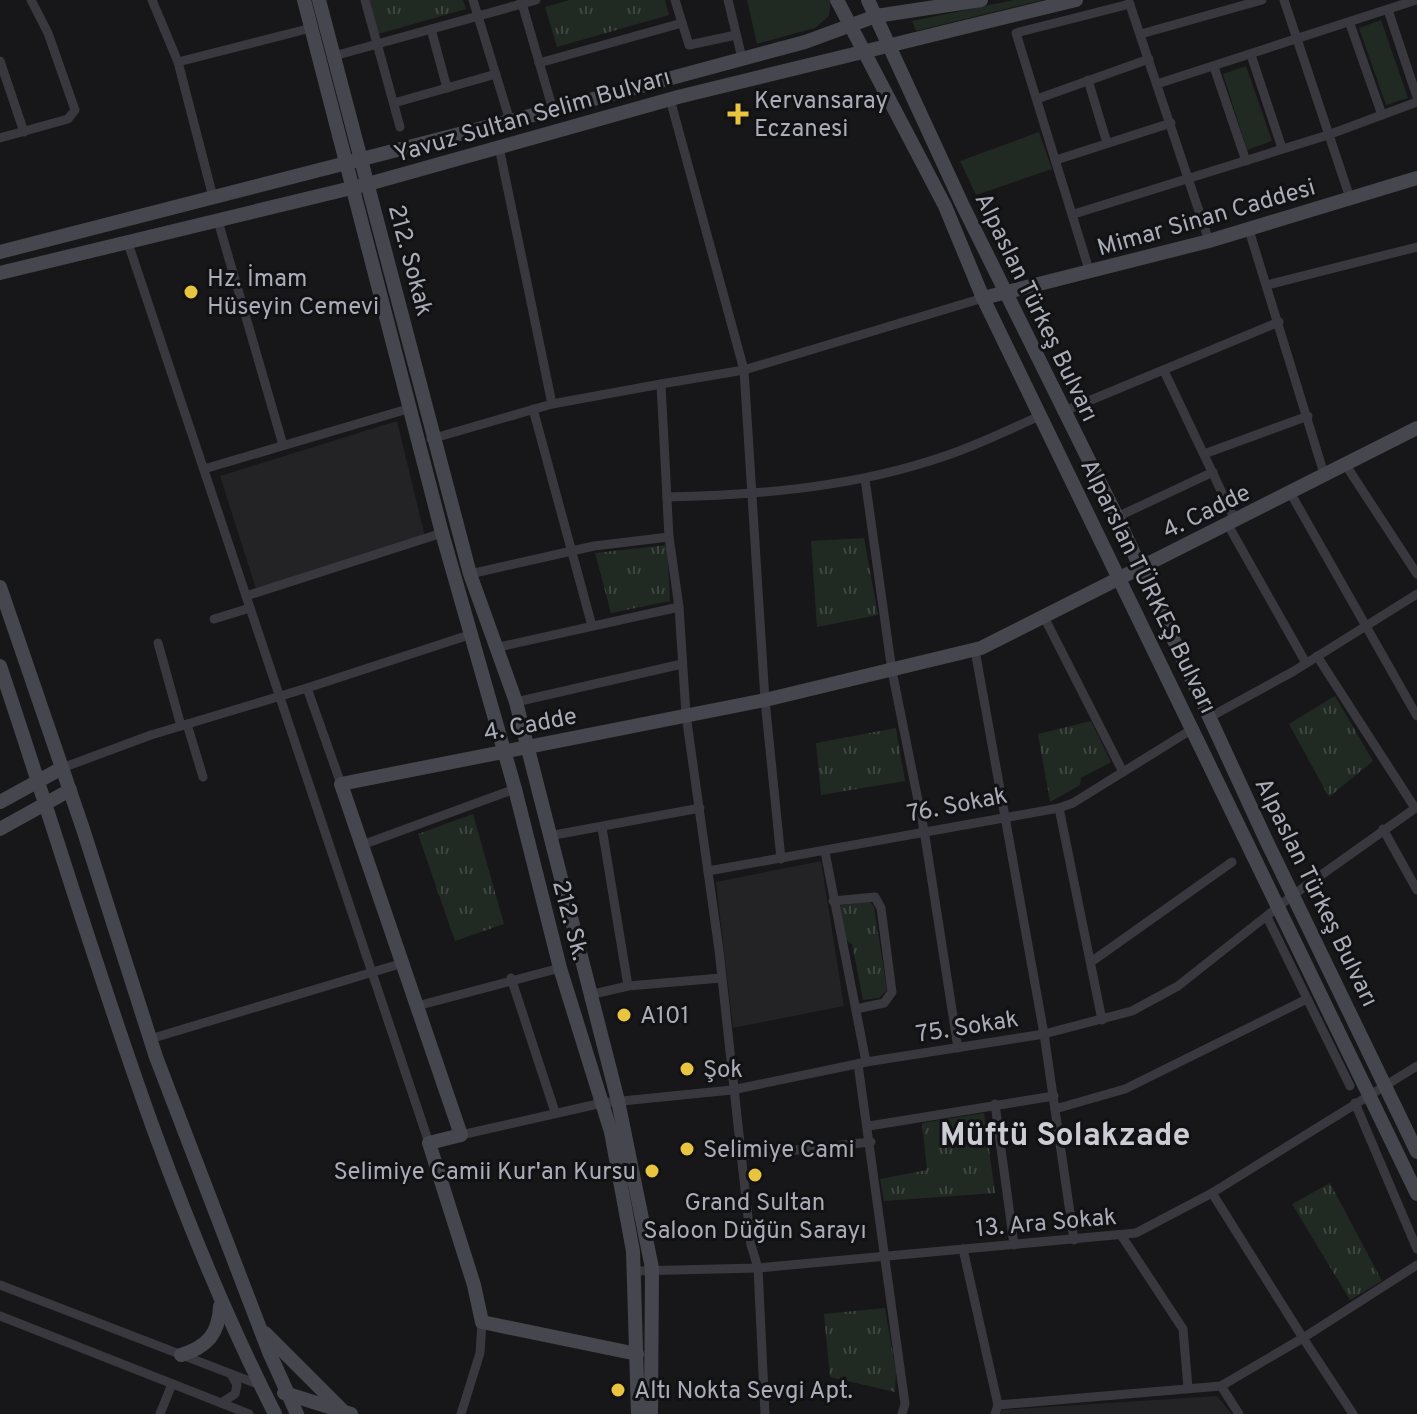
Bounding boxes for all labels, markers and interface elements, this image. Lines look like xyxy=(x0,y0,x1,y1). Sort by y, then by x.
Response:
street label: Yavuz Sultan Selim Bulvarı xyxy=(391,63,674,171)
place label: Kervansaray Eczanesi xyxy=(754,87,888,145)
marker: Kervansaray Eczanesi xyxy=(729,105,747,123)
street label: Mimar Sinan Caddesi xyxy=(1094,173,1319,264)
street label: Alpaslan Türkeş Bulvarı xyxy=(967,189,1104,427)
street label: 212. Sokak xyxy=(380,201,438,320)
place label: Hz. İmam Hüseyin Cemevi xyxy=(207,264,379,323)
marker: Hz. İmam Hüseyin Cemevi xyxy=(182,283,200,301)
street label: Alparslan TÜRKEŞ Bulvarı xyxy=(1073,454,1224,719)
street label: 4. Cadde xyxy=(1158,479,1256,547)
street label: 4. Cadde xyxy=(481,702,580,750)
street label: Alpaslan Türkeş Bulvarı xyxy=(1247,774,1384,1012)
street label: 76. Sokak xyxy=(905,782,1010,830)
street label: 212. Sk. xyxy=(544,877,594,964)
place label: A101 xyxy=(640,1002,689,1032)
street label: 75. Sokak xyxy=(914,1005,1021,1051)
marker: A101 xyxy=(615,1006,633,1024)
place label: Şok xyxy=(703,1056,743,1086)
marker: Şok xyxy=(678,1060,696,1078)
district label: Müftü Solakzade xyxy=(940,1117,1190,1157)
place label: Selimiye Cami xyxy=(703,1136,855,1166)
marker: Selimiye Cami xyxy=(678,1140,696,1158)
place label: Selimiye Camii Kur'an Kursu xyxy=(334,1158,636,1188)
marker: Selimiye Camii Kur'an Kursu xyxy=(643,1162,661,1180)
marker: Grand Sultan Saloon Düğün Sarayı xyxy=(746,1166,764,1184)
place label: Grand Sultan Saloon Düğün Sarayı xyxy=(643,1189,867,1247)
street label: 13. Ara Sokak xyxy=(974,1203,1118,1245)
place label: Altı Nokta Sevgi Apt. xyxy=(634,1377,853,1407)
marker: Altı Nokta Sevgi Apt. xyxy=(609,1381,627,1399)

